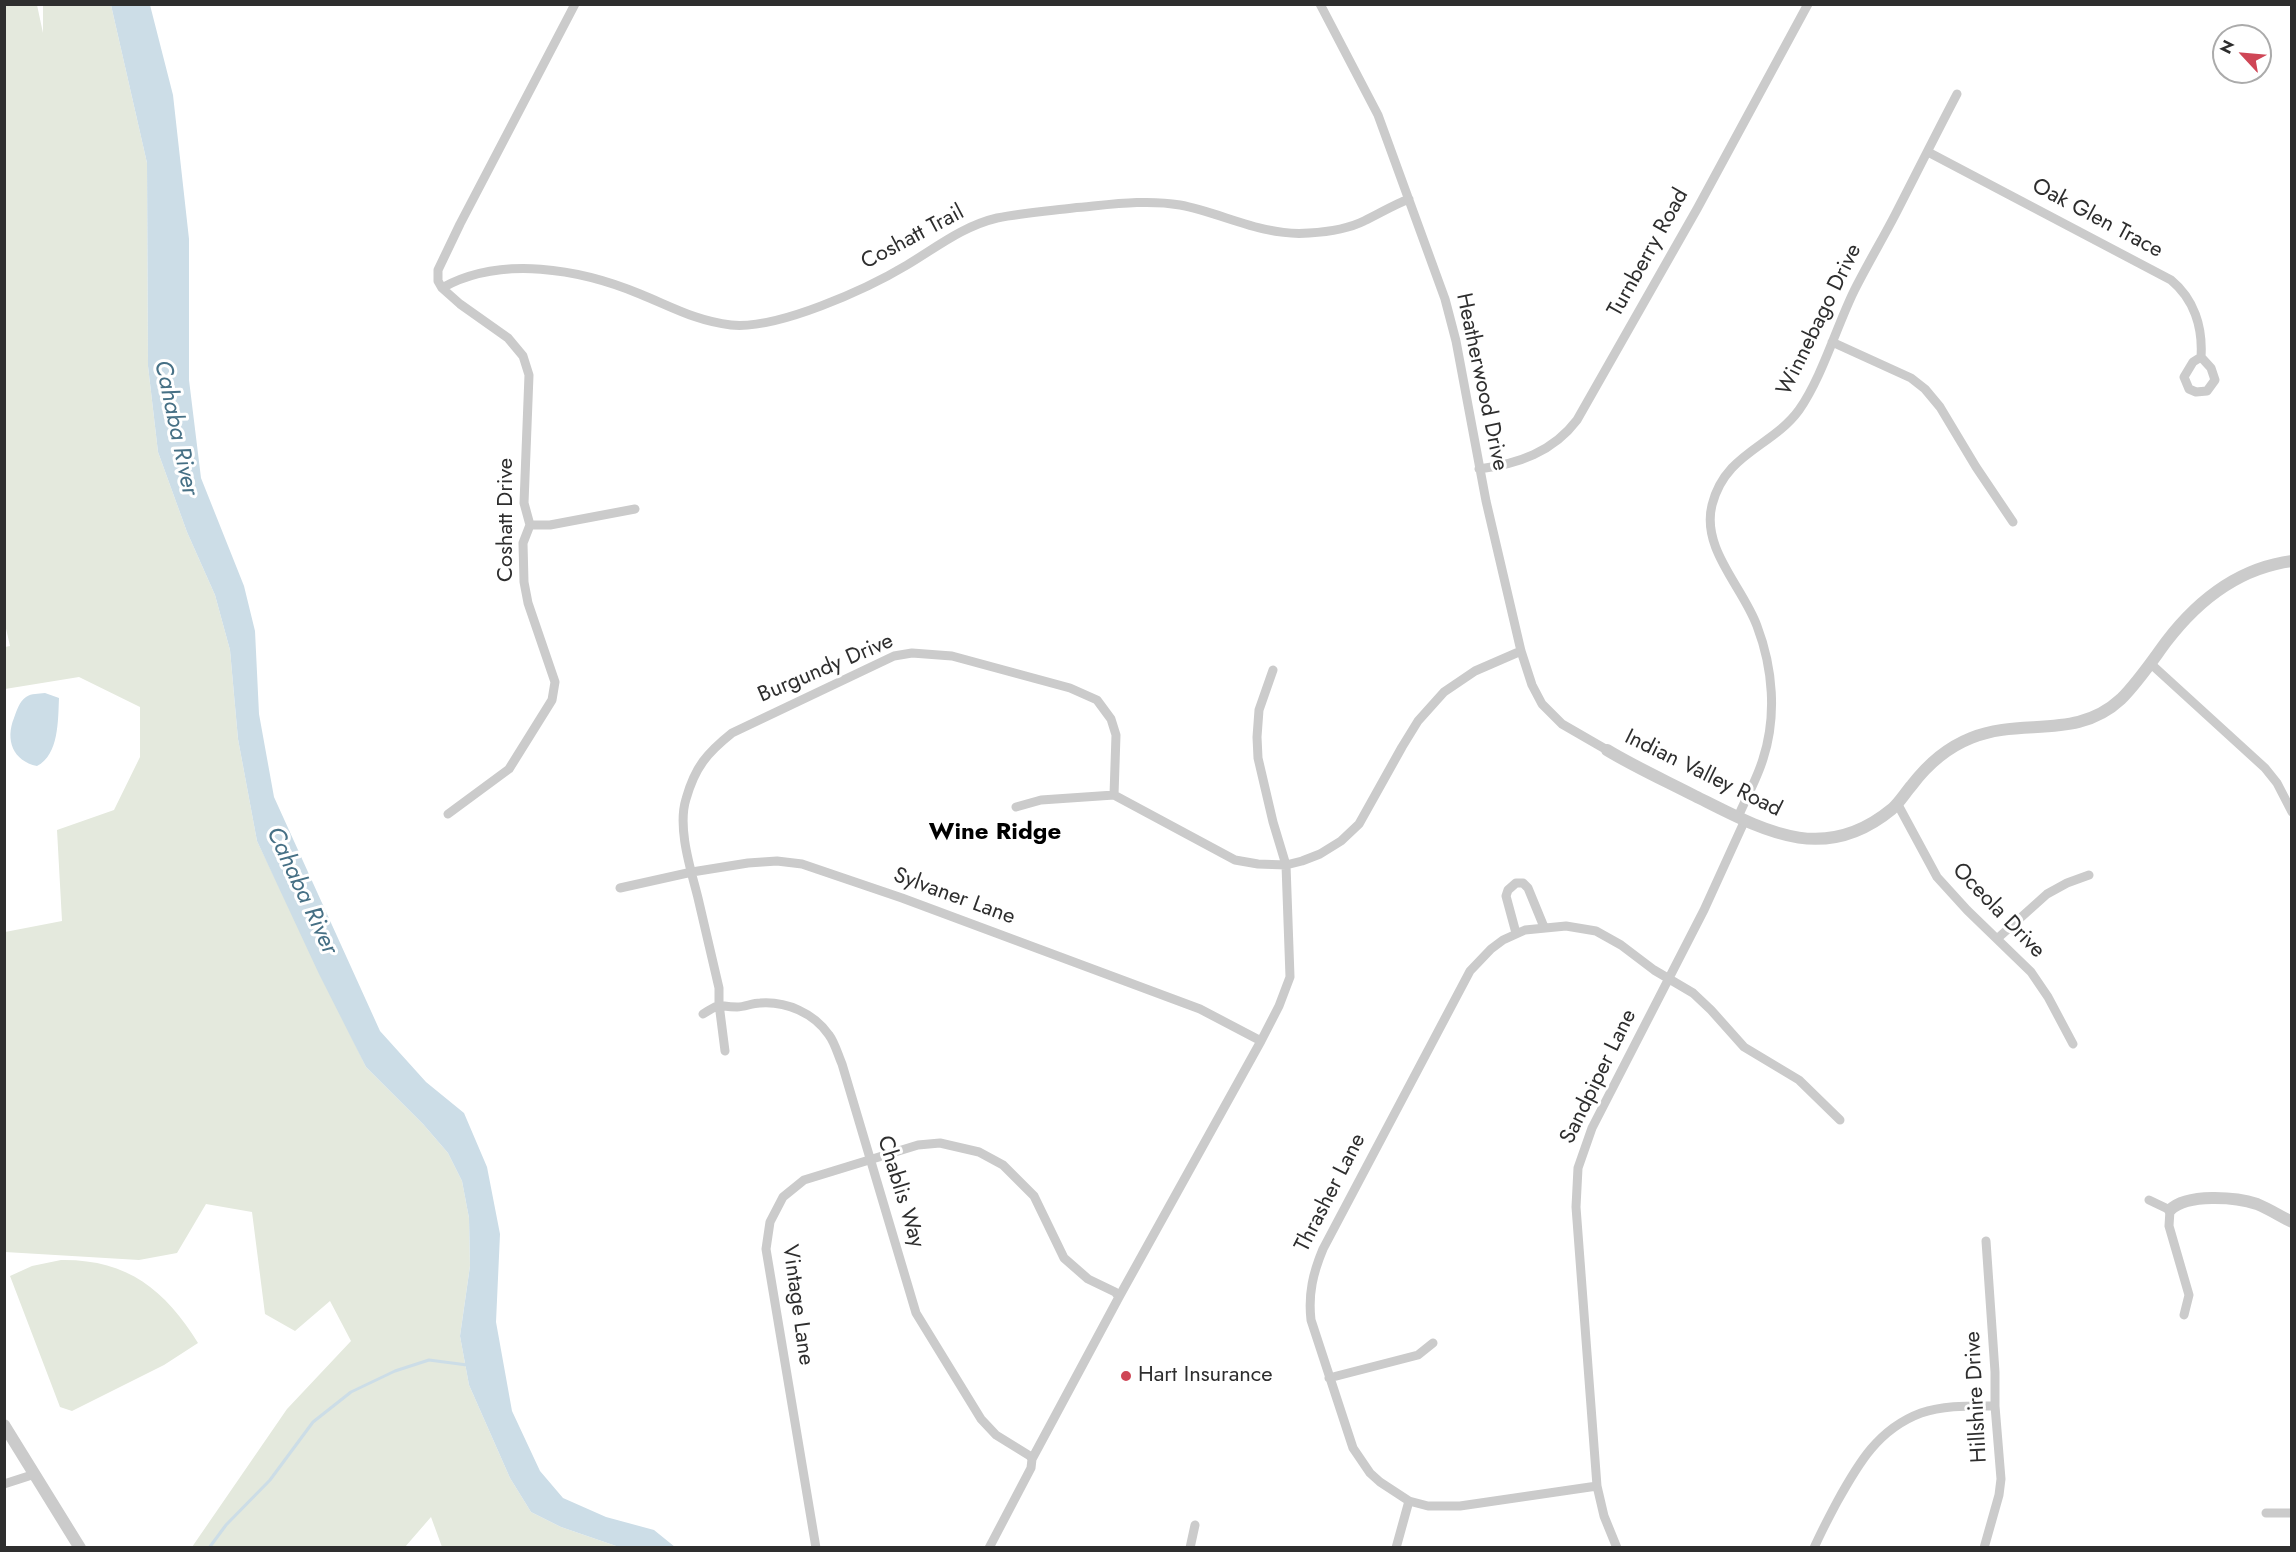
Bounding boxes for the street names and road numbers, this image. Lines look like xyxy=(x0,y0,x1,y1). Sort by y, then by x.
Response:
street label: Oak Glen Trace xyxy=(2027,173,2167,265)
street label: Turnberry Road xyxy=(1603,184,1695,322)
street label: Coshatt Trail xyxy=(857,200,969,276)
street label: Winnebago Drive xyxy=(1772,240,1868,400)
street label: Heatherwood Drive xyxy=(1449,291,1513,473)
street label: Coshatt Drive xyxy=(494,458,520,582)
street label: Burgundy Drive xyxy=(754,629,898,709)
street label: Indian Valley Road xyxy=(1620,725,1786,823)
street label: Oceola Drive xyxy=(1946,858,2050,964)
street label: Sylvaner Lane xyxy=(890,863,1018,931)
street label: Sandpiper Lane xyxy=(1555,1005,1643,1149)
street label: Thrasher Lane xyxy=(1290,1129,1372,1257)
street label: Chablis Way xyxy=(870,1133,930,1251)
street label: Vintage Lane xyxy=(775,1243,819,1367)
street label: Hillshire Drive xyxy=(1960,1331,1994,1463)

